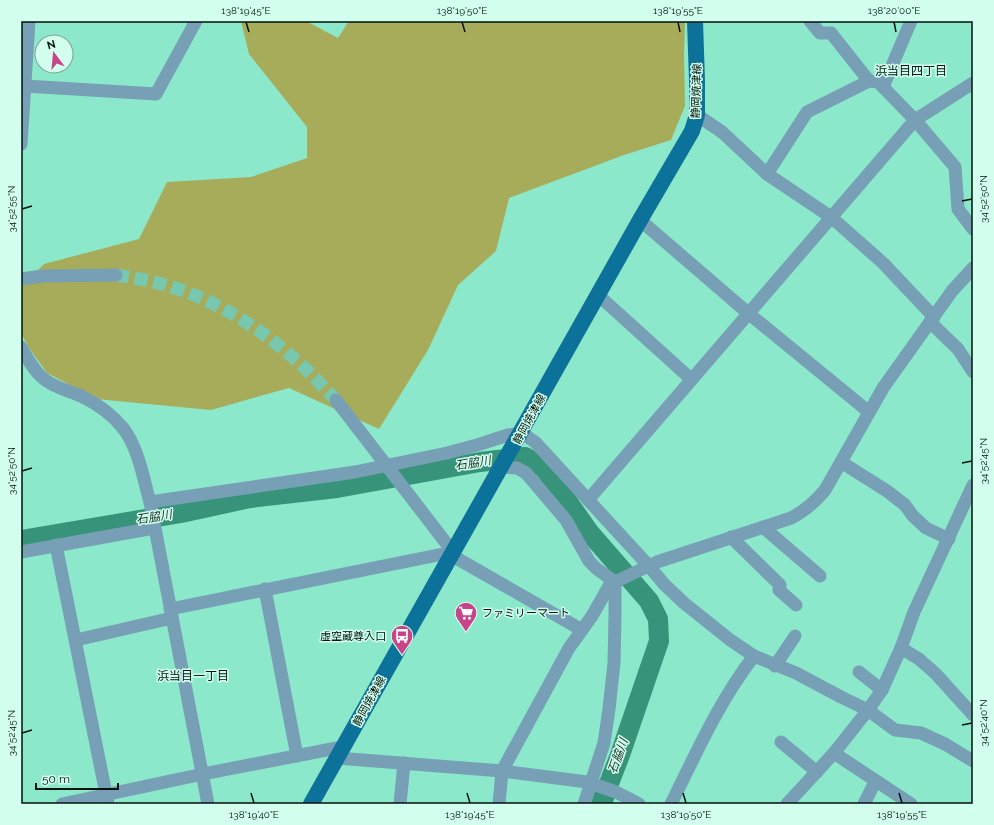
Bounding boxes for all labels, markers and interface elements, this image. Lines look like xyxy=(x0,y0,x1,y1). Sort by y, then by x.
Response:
text: 138°19'45"E xyxy=(221,5,271,16)
text: 138°19'50"E xyxy=(437,5,487,16)
text: 138°19'55"E xyxy=(653,5,703,16)
text: 138°20'00"E xyxy=(868,5,920,16)
north arrow xyxy=(34,34,74,74)
text: N xyxy=(46,37,57,52)
street label: 静岡焼津線 xyxy=(689,63,704,119)
district label: 浜当目四丁目 xyxy=(875,64,947,78)
text: 34°52'50"N xyxy=(978,175,989,223)
text: 34°52'55"N xyxy=(6,185,17,233)
street label: 静岡焼津線 xyxy=(510,392,548,446)
text: 34°52'45"N xyxy=(978,438,989,484)
text: 34°52'50"N xyxy=(6,447,17,495)
water label: 石脇川 xyxy=(454,453,494,473)
water label: 石脇川 xyxy=(135,507,175,527)
supermarket icon: ファミリーマート xyxy=(453,600,479,633)
place label: ファミリーマート xyxy=(482,607,570,620)
bus stop icon: 虚空蔵尊入口 xyxy=(389,623,415,656)
place label: 虚空蔵尊入口 xyxy=(320,630,386,643)
district label: 浜当目一丁目 xyxy=(157,669,229,683)
street label: 静岡焼津線 xyxy=(350,674,388,728)
text: 34°52'40"N xyxy=(978,699,989,747)
text: 34°52'45"N xyxy=(6,710,17,756)
water label: 石脇川 xyxy=(605,735,631,775)
scale bar xyxy=(36,765,118,791)
text: 50 m xyxy=(42,772,70,786)
text: 138°19'40"E xyxy=(229,809,279,820)
text: 138°19'45"E xyxy=(445,809,495,820)
text: 138°19'50"E xyxy=(661,809,711,820)
text: 138°19'55"E xyxy=(877,809,927,820)

